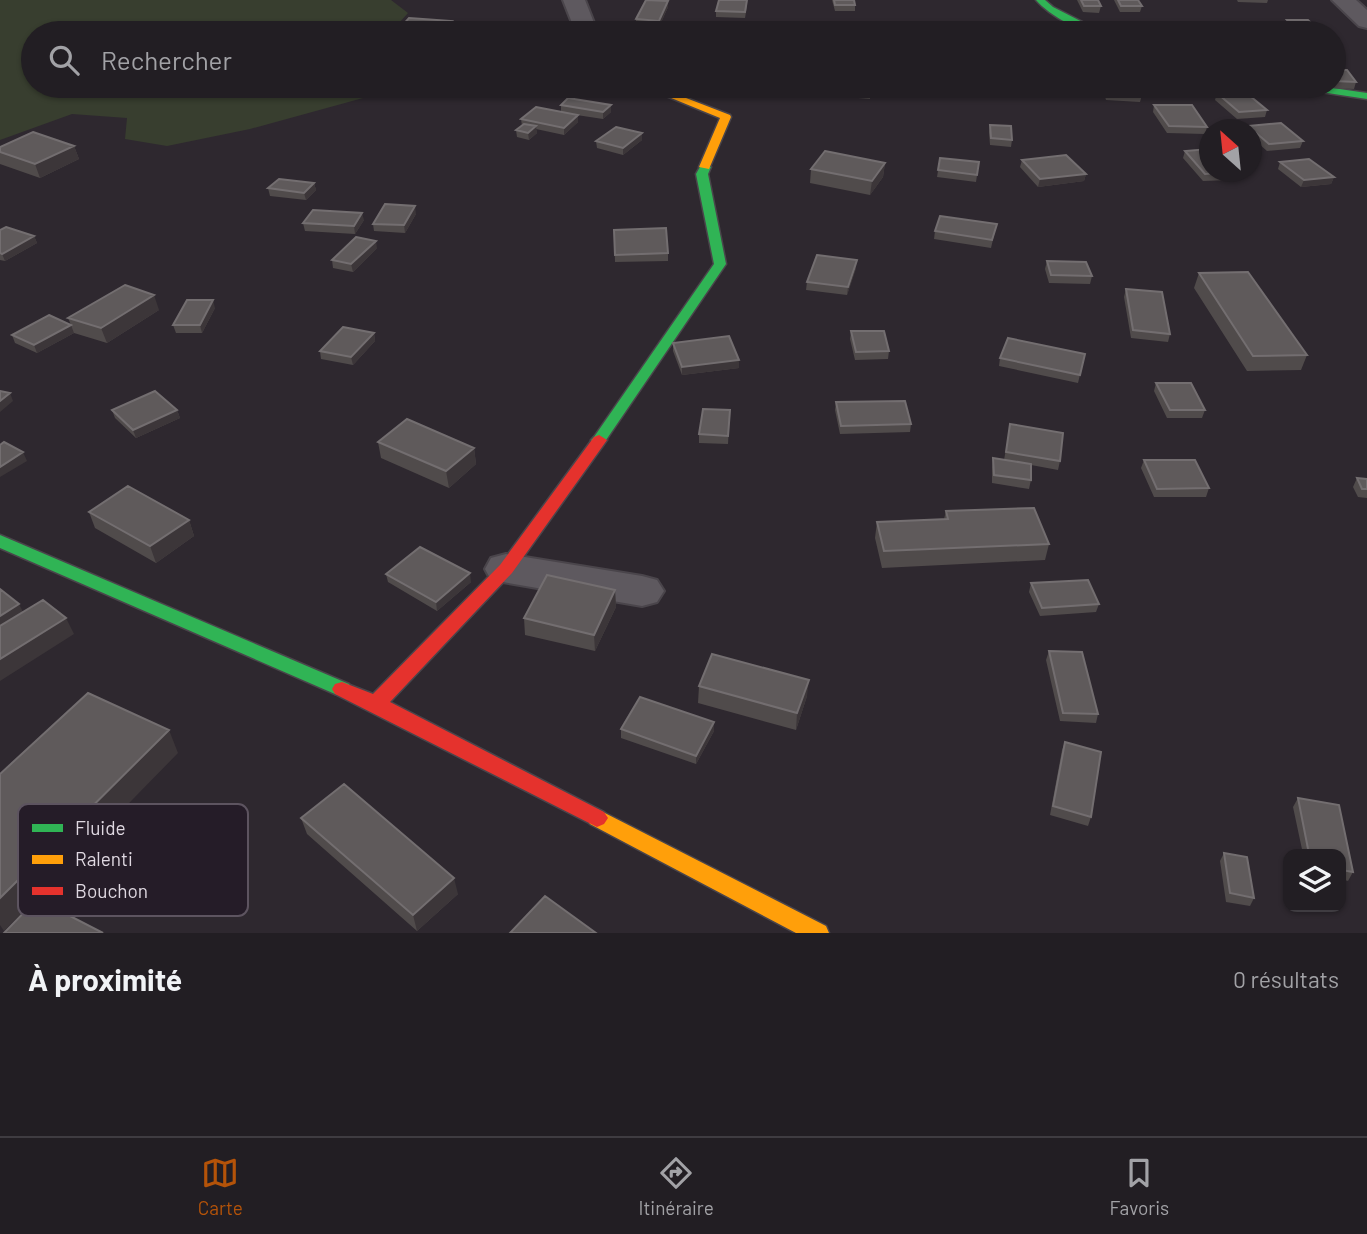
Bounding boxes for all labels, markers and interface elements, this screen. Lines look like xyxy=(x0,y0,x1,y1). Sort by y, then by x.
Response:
search box xyxy=(21,21,1346,98)
icon: search xyxy=(45,41,83,79)
text: Rechercher xyxy=(101,44,232,75)
north arrow xyxy=(1199,119,1262,182)
legend xyxy=(18,804,248,916)
text: Fluide xyxy=(75,816,126,839)
text: Ralenti xyxy=(75,847,133,870)
map controls xyxy=(1283,849,1346,912)
button: layers xyxy=(1283,849,1346,912)
text: Bouchon xyxy=(75,879,148,902)
text: À proximité xyxy=(28,961,182,997)
text: 0 résultats xyxy=(1233,965,1339,993)
tab: Carte xyxy=(198,1154,243,1219)
tab: Itinéraire xyxy=(639,1154,714,1219)
tab: Favoris xyxy=(1109,1154,1169,1219)

